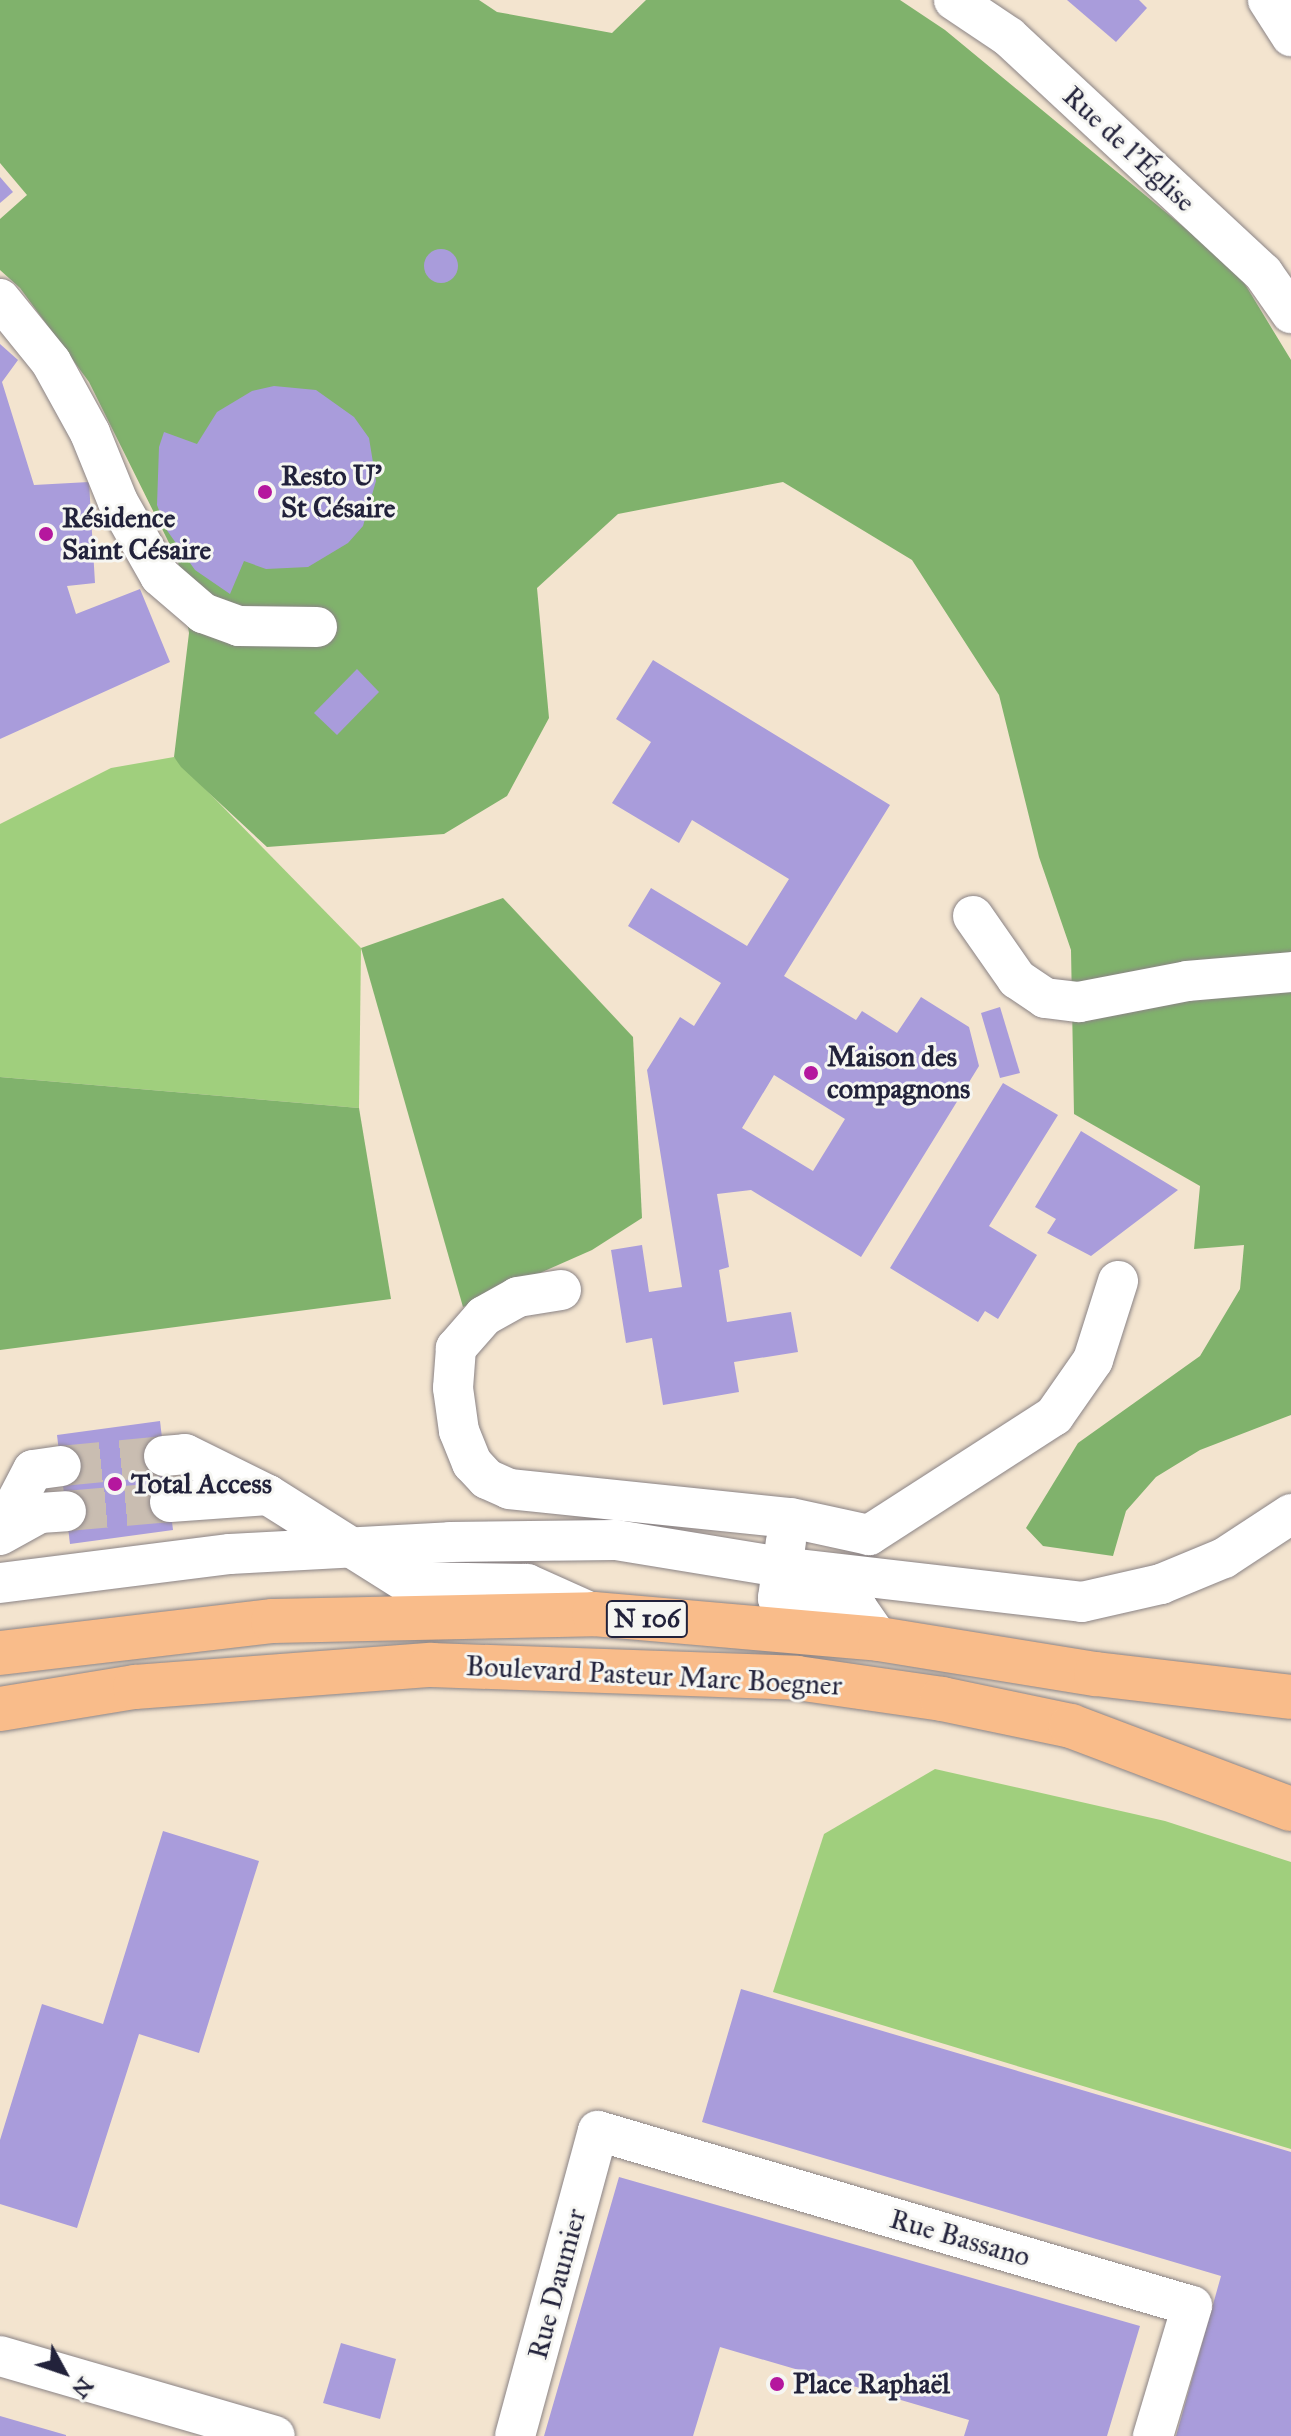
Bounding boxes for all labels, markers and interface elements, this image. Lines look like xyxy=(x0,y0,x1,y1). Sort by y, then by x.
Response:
street label: Rue de l'Église xyxy=(1056,79,1202,219)
place label: Resto U' St Césaire xyxy=(281,459,396,525)
marker: Resto U' St Césaire xyxy=(256,483,274,501)
place label: Résidence Saint Césaire xyxy=(62,501,211,567)
marker: Résidence Saint Césaire xyxy=(37,525,55,543)
place label: Maison des compagnons xyxy=(827,1040,970,1106)
marker: Maison des compagnons xyxy=(802,1064,820,1082)
place label: Total Access xyxy=(131,1467,272,1501)
marker: Total Access xyxy=(106,1475,124,1493)
road number: N 106 xyxy=(605,1597,689,1641)
street label: Boulevard Pasteur Marc Boegner xyxy=(465,1649,843,1703)
street label: Rue Bassano xyxy=(886,2202,1034,2274)
street label: Rue Daumier xyxy=(521,2205,593,2363)
north arrow xyxy=(24,2332,104,2412)
place label: Place Raphaël xyxy=(793,2367,950,2401)
text: N xyxy=(66,2372,99,2404)
marker: Place Raphaël xyxy=(768,2375,786,2393)

